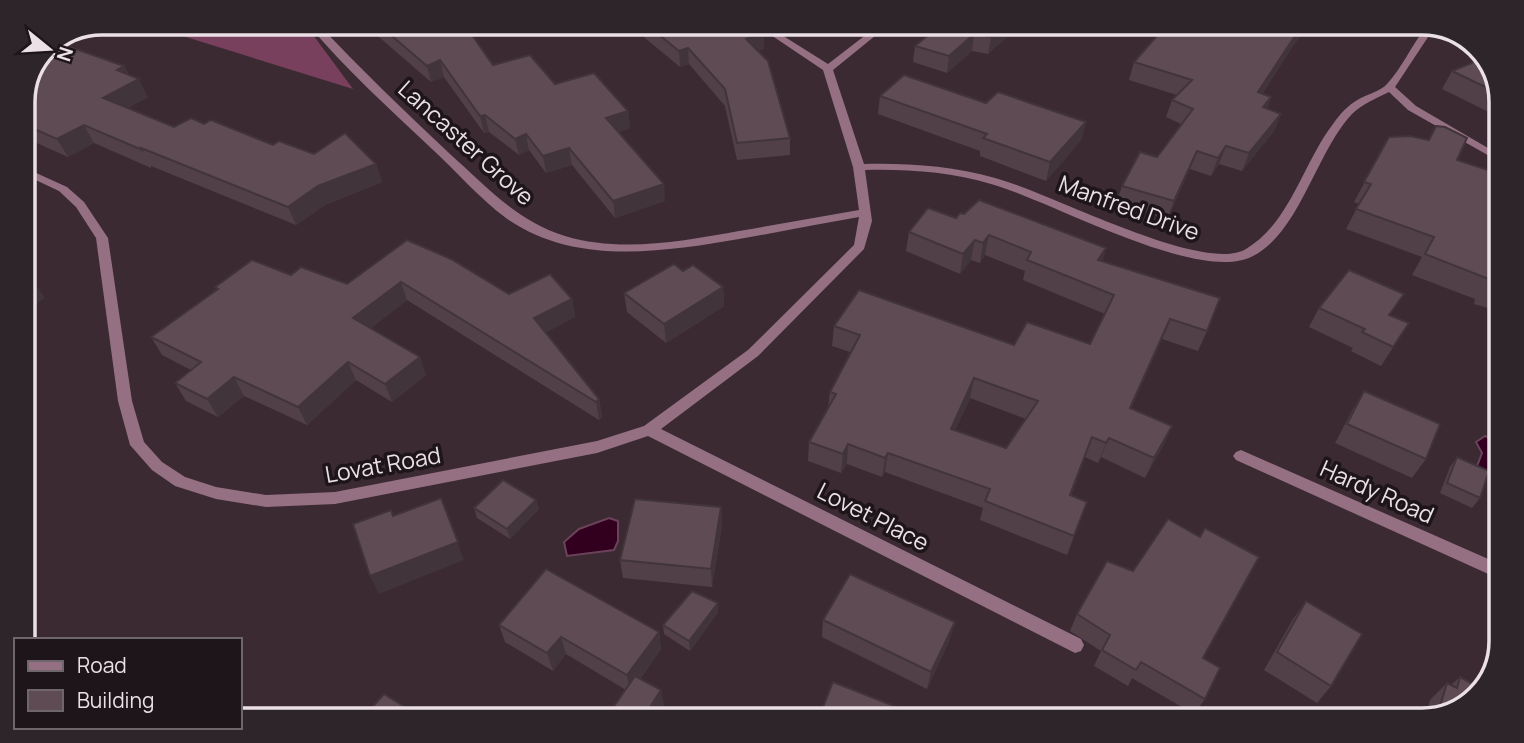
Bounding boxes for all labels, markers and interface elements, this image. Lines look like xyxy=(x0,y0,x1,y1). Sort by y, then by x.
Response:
north arrow xyxy=(14,14,84,84)
text: N xyxy=(51,44,80,65)
street label: Lancaster Grove xyxy=(392,73,542,212)
street label: Manfred Drive xyxy=(1055,167,1204,247)
street label: Lovat Road xyxy=(322,438,443,490)
street label: Hardy Road xyxy=(1315,452,1439,530)
street label: Lovet Place xyxy=(812,474,935,558)
legend xyxy=(14,638,242,729)
text: Road xyxy=(77,651,127,679)
text: Building xyxy=(77,686,154,714)

